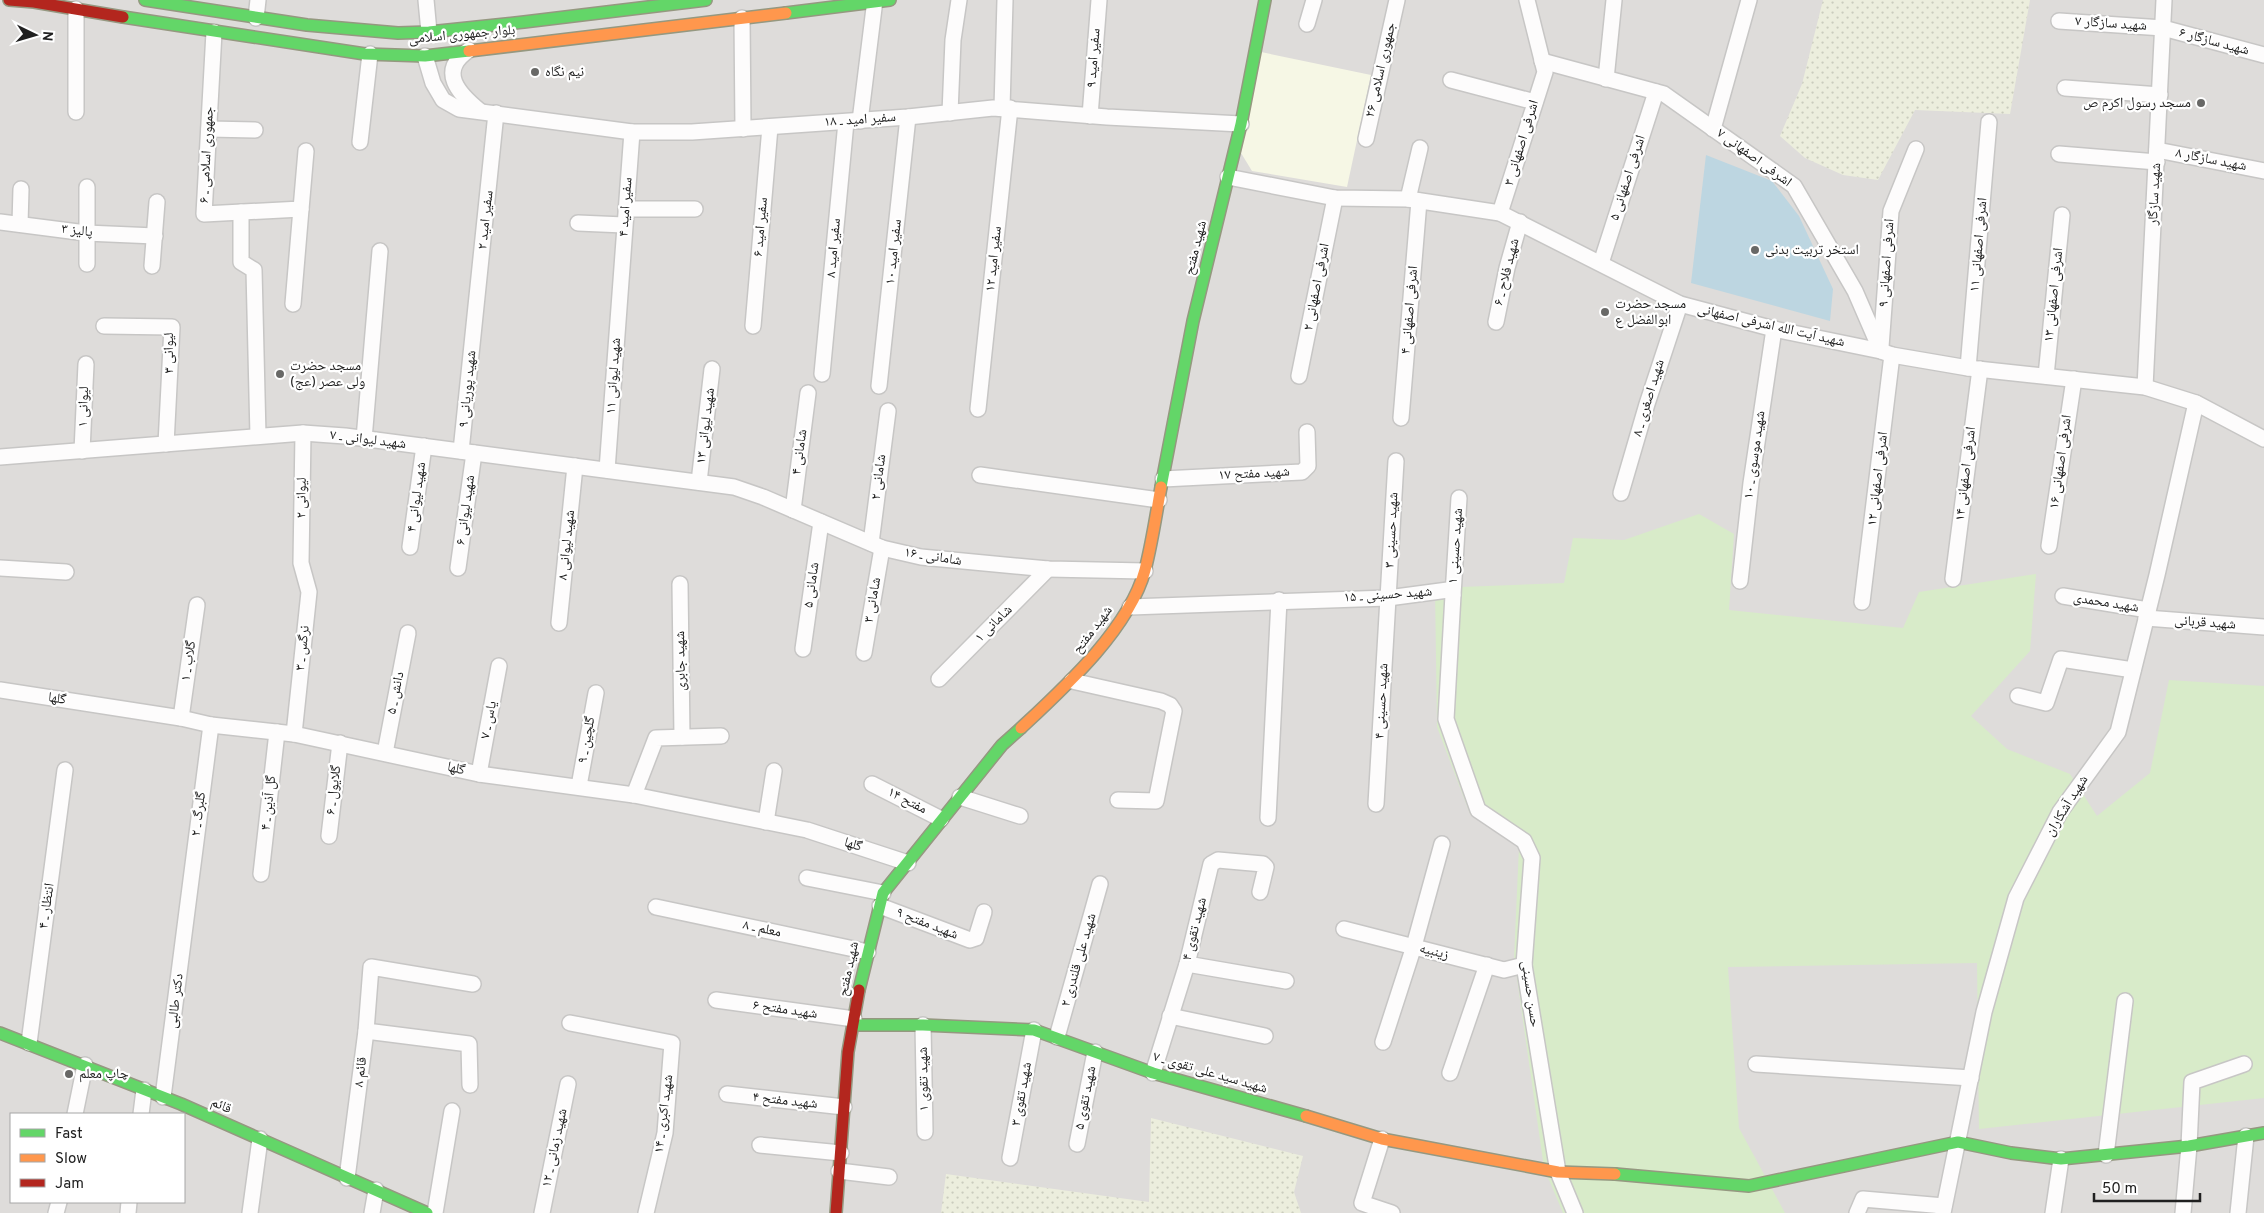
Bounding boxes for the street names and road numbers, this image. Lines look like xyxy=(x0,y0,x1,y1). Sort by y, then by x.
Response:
street label: شهید سازگار ۷ xyxy=(2074,13,2148,35)
street label: جمهوری اسلامی ۲۶ xyxy=(1362,21,1400,119)
street label: بلوار جمهوری اسلامی xyxy=(408,22,516,48)
street label: شهید سازگار ۶ xyxy=(2177,24,2251,60)
street label: سفیر امید ۹ xyxy=(1083,28,1105,88)
street label: اشرفی اصفهانی ۳ xyxy=(1501,98,1543,188)
street label: جمهوری اسلامی ـ ۶ xyxy=(196,106,218,204)
street label: سفیر امید ـ ۱۸ xyxy=(823,109,897,131)
street label: اشرفی اصفهانی ۷ xyxy=(1713,125,1795,191)
street label: اشرفی اصفهانی ۵ xyxy=(1606,133,1650,223)
street label: شهید سازگار ۸ xyxy=(2174,145,2248,175)
street label: شهید سازگار xyxy=(2145,162,2165,227)
street label: سفیر امید ۴ xyxy=(615,177,637,237)
street label: سفیر امید ۲ xyxy=(474,189,498,251)
street label: سفیر امید ۶ xyxy=(750,197,772,257)
street label: اشرفی اصفهانی ۱۱ xyxy=(1966,197,1992,293)
street label: سفیر امید ۸ xyxy=(823,218,845,278)
street label: سفیر امید ۱۰ xyxy=(882,218,906,286)
street label: اشرفی اصفهانی ۹ xyxy=(1875,218,1899,308)
street label: شهید مفتح xyxy=(1181,219,1211,277)
street label: پالیز ۳ xyxy=(60,221,94,241)
street label: سفیر امید ۱۲ xyxy=(982,225,1006,293)
street label: شهید فلاح ـ ۶ xyxy=(1490,237,1524,307)
street label: اشرفی اصفهانی ۲ xyxy=(1300,242,1334,332)
street label: اشرفی اصفهانی ۱۳ xyxy=(2041,247,2067,343)
street label: اشرفی اصفهانی ۴ xyxy=(1398,265,1422,355)
street label: شهید آیت الله اشرفی اصفهانی xyxy=(1696,301,1846,351)
street label: لیوانی ۳ xyxy=(161,332,178,373)
street label: شهید لیوانی ۱۱ xyxy=(603,337,625,415)
street label: شهید پوریانی ۹ xyxy=(455,349,481,429)
street label: شهید اصغری ـ ۸ xyxy=(1629,357,1669,439)
street label: لیوانی ۱ xyxy=(75,386,93,428)
street label: شهید لیوانی ۱۳ xyxy=(693,387,719,465)
street label: شهید موسوی ـ ۱۰ xyxy=(1740,410,1770,500)
street label: اشرفی اصفهانی ۱۶ xyxy=(2046,414,2076,510)
street label: اشرفی اصفهانی ۱۴ xyxy=(1952,426,1980,522)
street label: شهید لیوانی ـ ۷ xyxy=(329,427,407,453)
street label: شامانی ۴ xyxy=(788,428,812,476)
street label: اشرفی اصفهانی ۱۲ xyxy=(1864,431,1892,527)
street label: شامانی ۲ xyxy=(868,453,890,501)
street label: شهید لیوانی ۴ xyxy=(404,461,430,533)
street label: شهید مفتح ۱۷ xyxy=(1218,464,1290,484)
street label: شهید لیوانی ۶ xyxy=(453,474,479,546)
street label: لیوانی ۲ xyxy=(293,477,311,519)
street label: شهید حسینی ۳ xyxy=(1382,492,1402,568)
street label: شهید حسینی ۱ xyxy=(1445,507,1467,585)
street label: شهید لیوانی ۸ xyxy=(555,509,579,581)
street label: شامانی ـ ۱۶ xyxy=(903,544,963,570)
street label: شامانی ۵ xyxy=(800,561,824,609)
street label: شامانی ۳ xyxy=(861,576,885,624)
street label: شهید حسینی ـ ۱۵ xyxy=(1343,583,1433,607)
street label: شهید محمدی xyxy=(2072,589,2140,617)
street label: شامانی ۱ xyxy=(972,602,1016,646)
street label: شهید مفتح xyxy=(1069,603,1117,657)
street label: شهید قربانی xyxy=(2174,612,2236,634)
street label: نرگس ـ ۳ xyxy=(292,624,314,671)
street label: شهید جابری xyxy=(672,631,690,691)
street label: گلاب ـ ۱ xyxy=(178,639,200,682)
street label: شهید حسینی ۴ xyxy=(1372,663,1392,739)
street label: دانش ـ ۵ xyxy=(384,670,408,716)
street label: گلها xyxy=(47,689,67,709)
street label: یاس ـ ۷ xyxy=(477,699,501,740)
street label: گلچین ـ ۹ xyxy=(574,715,600,765)
street label: گلها xyxy=(445,759,467,779)
street label: گلایول ـ ۶ xyxy=(323,764,345,816)
street label: شهید آشکاران xyxy=(2042,772,2092,840)
street label: گل آذین ـ ۴ xyxy=(258,774,280,831)
street label: مفتح ۱۴ xyxy=(884,784,930,818)
street label: گلبرگ ـ ۲ xyxy=(188,790,210,837)
street label: گلها xyxy=(842,834,864,856)
street label: انتظار ـ ۴ xyxy=(35,882,59,930)
street label: شهید تقوی ۴ xyxy=(1179,896,1211,962)
street label: شهید مفتح ۹ xyxy=(893,904,961,944)
street label: شهید علی قلندری ۲ xyxy=(1058,911,1100,1009)
street label: معلم ـ ۸ xyxy=(741,917,783,941)
street label: شهید مفتح xyxy=(835,940,863,998)
street label: زینبیه xyxy=(1418,940,1450,964)
street label: حسن حسینی xyxy=(1517,960,1543,1028)
street label: دکتر طالبی xyxy=(164,972,188,1029)
street label: شهید مفتح ۶ xyxy=(752,997,818,1023)
street label: شهید تقوی ۱ xyxy=(915,1047,933,1111)
street label: شهید سید علی تقوی ـ ۷ xyxy=(1151,1049,1269,1097)
street label: قائم ۸ xyxy=(351,1056,371,1088)
street label: شهید تقوی ۳ xyxy=(1008,1061,1036,1127)
street label: شهید تقوی ۵ xyxy=(1071,1065,1101,1131)
street label: شهید اکبری ـ ۱۴ xyxy=(651,1074,677,1154)
street label: شهید مفتح ۴ xyxy=(752,1089,818,1113)
street label: قائم xyxy=(208,1094,234,1118)
street label: شهید زمانی ـ ۱۲ xyxy=(538,1107,572,1189)

